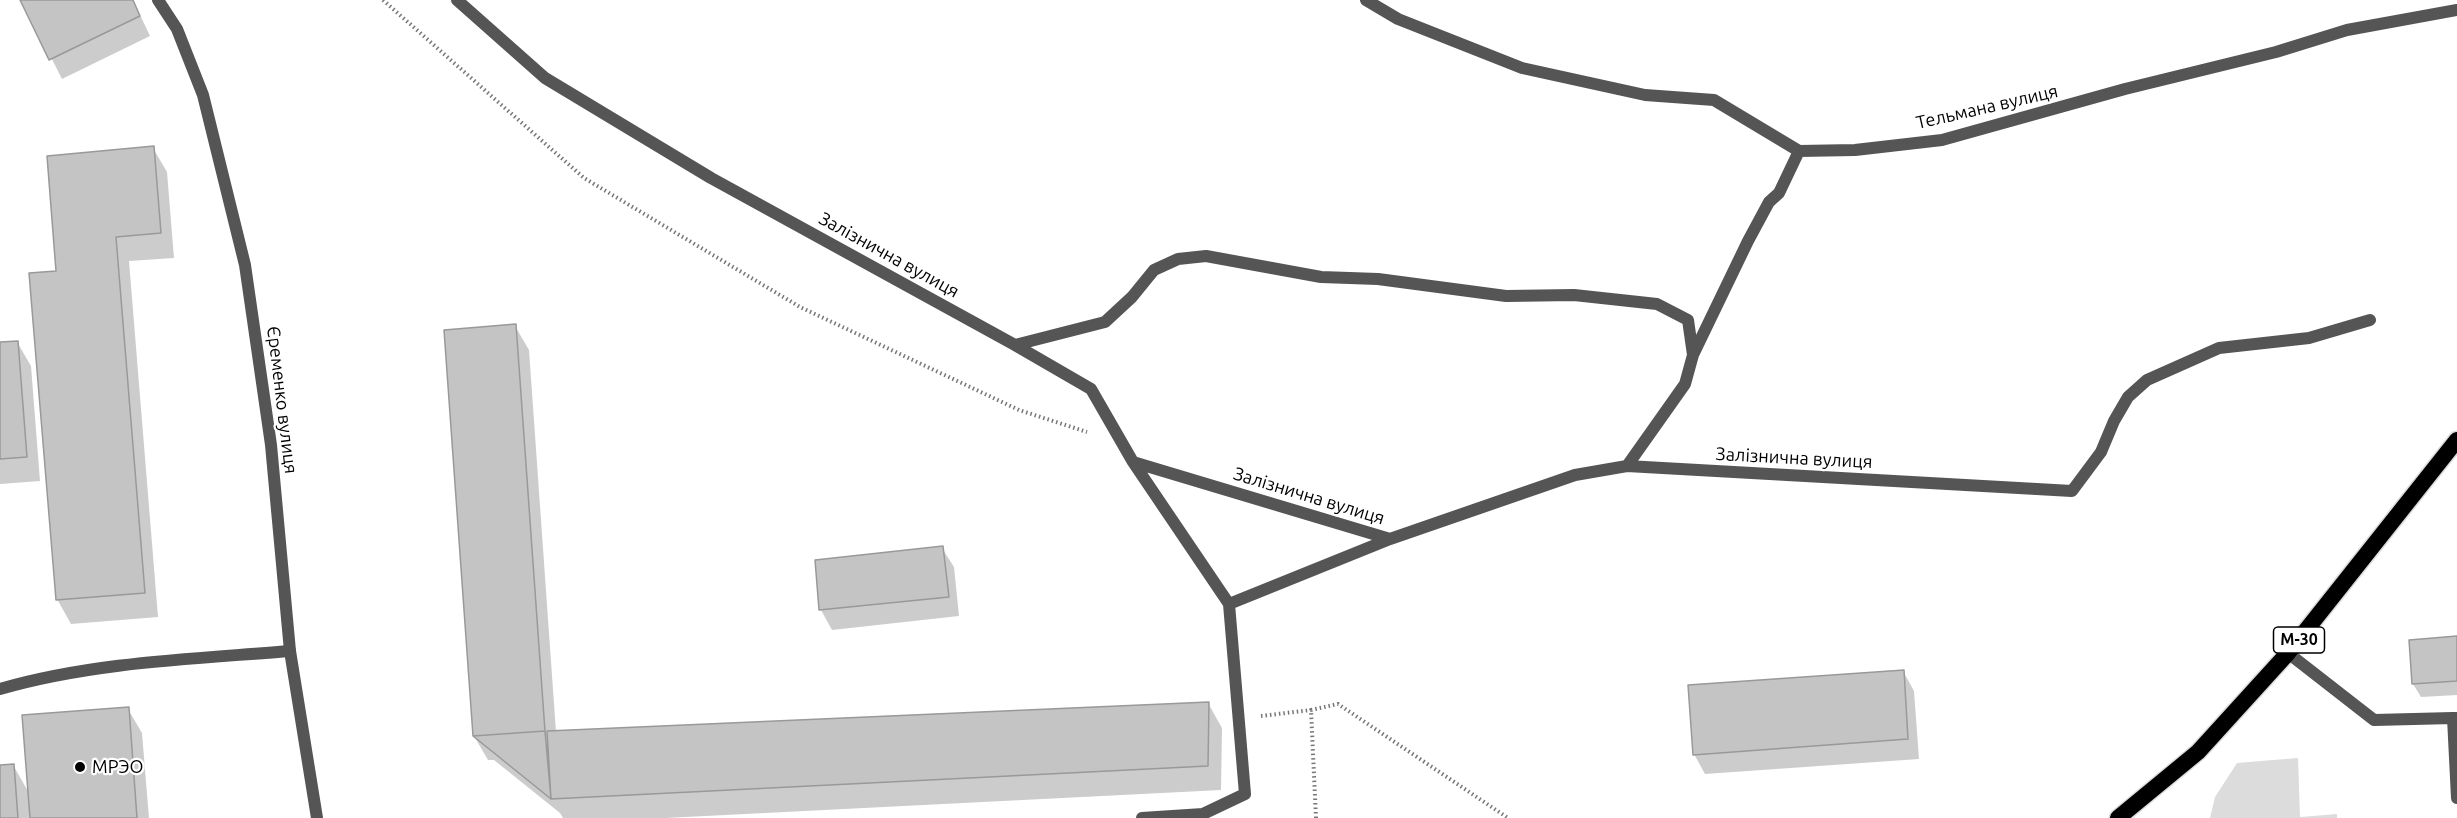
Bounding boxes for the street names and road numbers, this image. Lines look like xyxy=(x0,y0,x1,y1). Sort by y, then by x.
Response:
street label: Тельмана вулиця xyxy=(1914,80,2060,134)
street label: Залізнична вулиця xyxy=(815,207,963,303)
street label: Єременко вулиця xyxy=(262,325,302,475)
street label: Залізнична вулиця xyxy=(1715,443,1873,473)
street label: Залізнична вулиця xyxy=(1231,463,1387,529)
road number: М-30 xyxy=(2274,627,2324,653)

